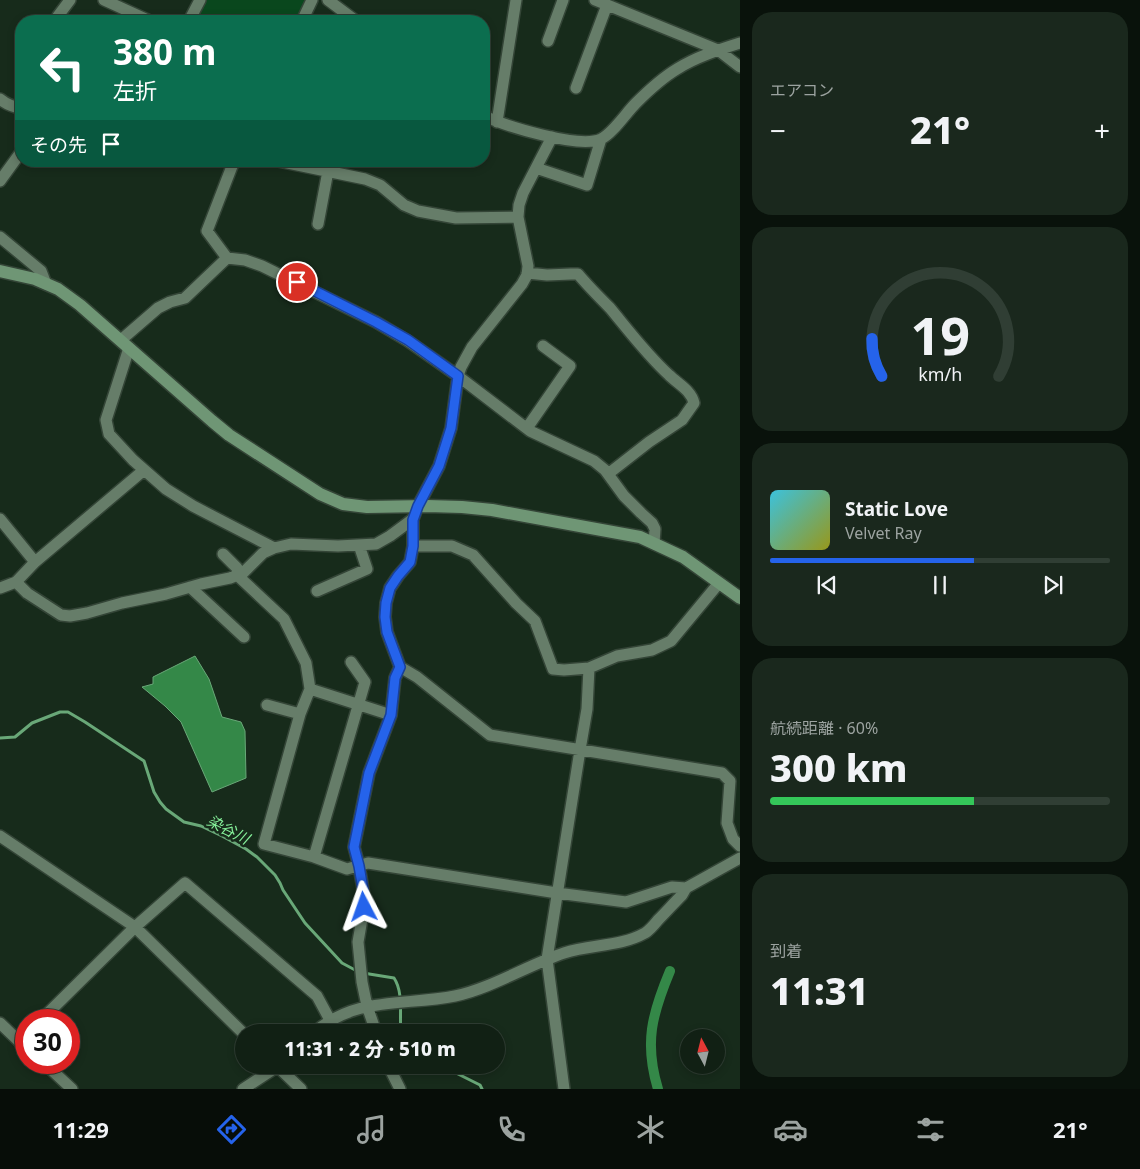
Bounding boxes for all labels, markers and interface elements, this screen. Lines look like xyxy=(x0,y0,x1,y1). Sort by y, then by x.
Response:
text: 380 m xyxy=(113,28,216,75)
icon: left xyxy=(30,35,95,100)
text: 左折 xyxy=(113,75,157,105)
text: エアコン xyxy=(770,79,834,101)
text: 21° xyxy=(910,103,970,155)
text: − xyxy=(770,111,786,149)
text: + xyxy=(1094,111,1110,149)
icon: arrive xyxy=(97,130,125,158)
text: その先 xyxy=(30,132,87,158)
pin xyxy=(276,261,318,303)
icon: arrive xyxy=(283,268,311,296)
text: 19 xyxy=(910,299,970,370)
text: km/h xyxy=(918,362,962,386)
text: Static Love xyxy=(845,496,948,522)
text: Velvet Ray xyxy=(845,522,922,544)
icon: previous xyxy=(813,571,841,599)
icon: pause xyxy=(926,571,954,599)
icon: next xyxy=(1039,571,1067,599)
text: 航続距離 · 60% xyxy=(770,717,878,739)
text: 300 km xyxy=(770,741,908,793)
water label: 染谷川 xyxy=(204,810,255,849)
position arrow xyxy=(337,880,389,932)
text: 到着 xyxy=(770,940,802,962)
text: 11:31 xyxy=(770,964,869,1016)
speed limit sign: 30 xyxy=(15,1009,80,1074)
north arrow xyxy=(680,1029,725,1074)
map controls xyxy=(680,1029,725,1074)
text: 11:31 · 2 分 · 510 m xyxy=(284,1036,456,1062)
icon: directions xyxy=(214,1112,249,1147)
icon: music xyxy=(354,1112,389,1147)
icon: phone xyxy=(494,1112,529,1147)
icon: climate xyxy=(633,1112,668,1147)
icon: car xyxy=(773,1112,808,1147)
icon: filters xyxy=(913,1112,948,1147)
text: 11:29 xyxy=(52,1114,109,1144)
text: 21° xyxy=(1053,1114,1087,1144)

